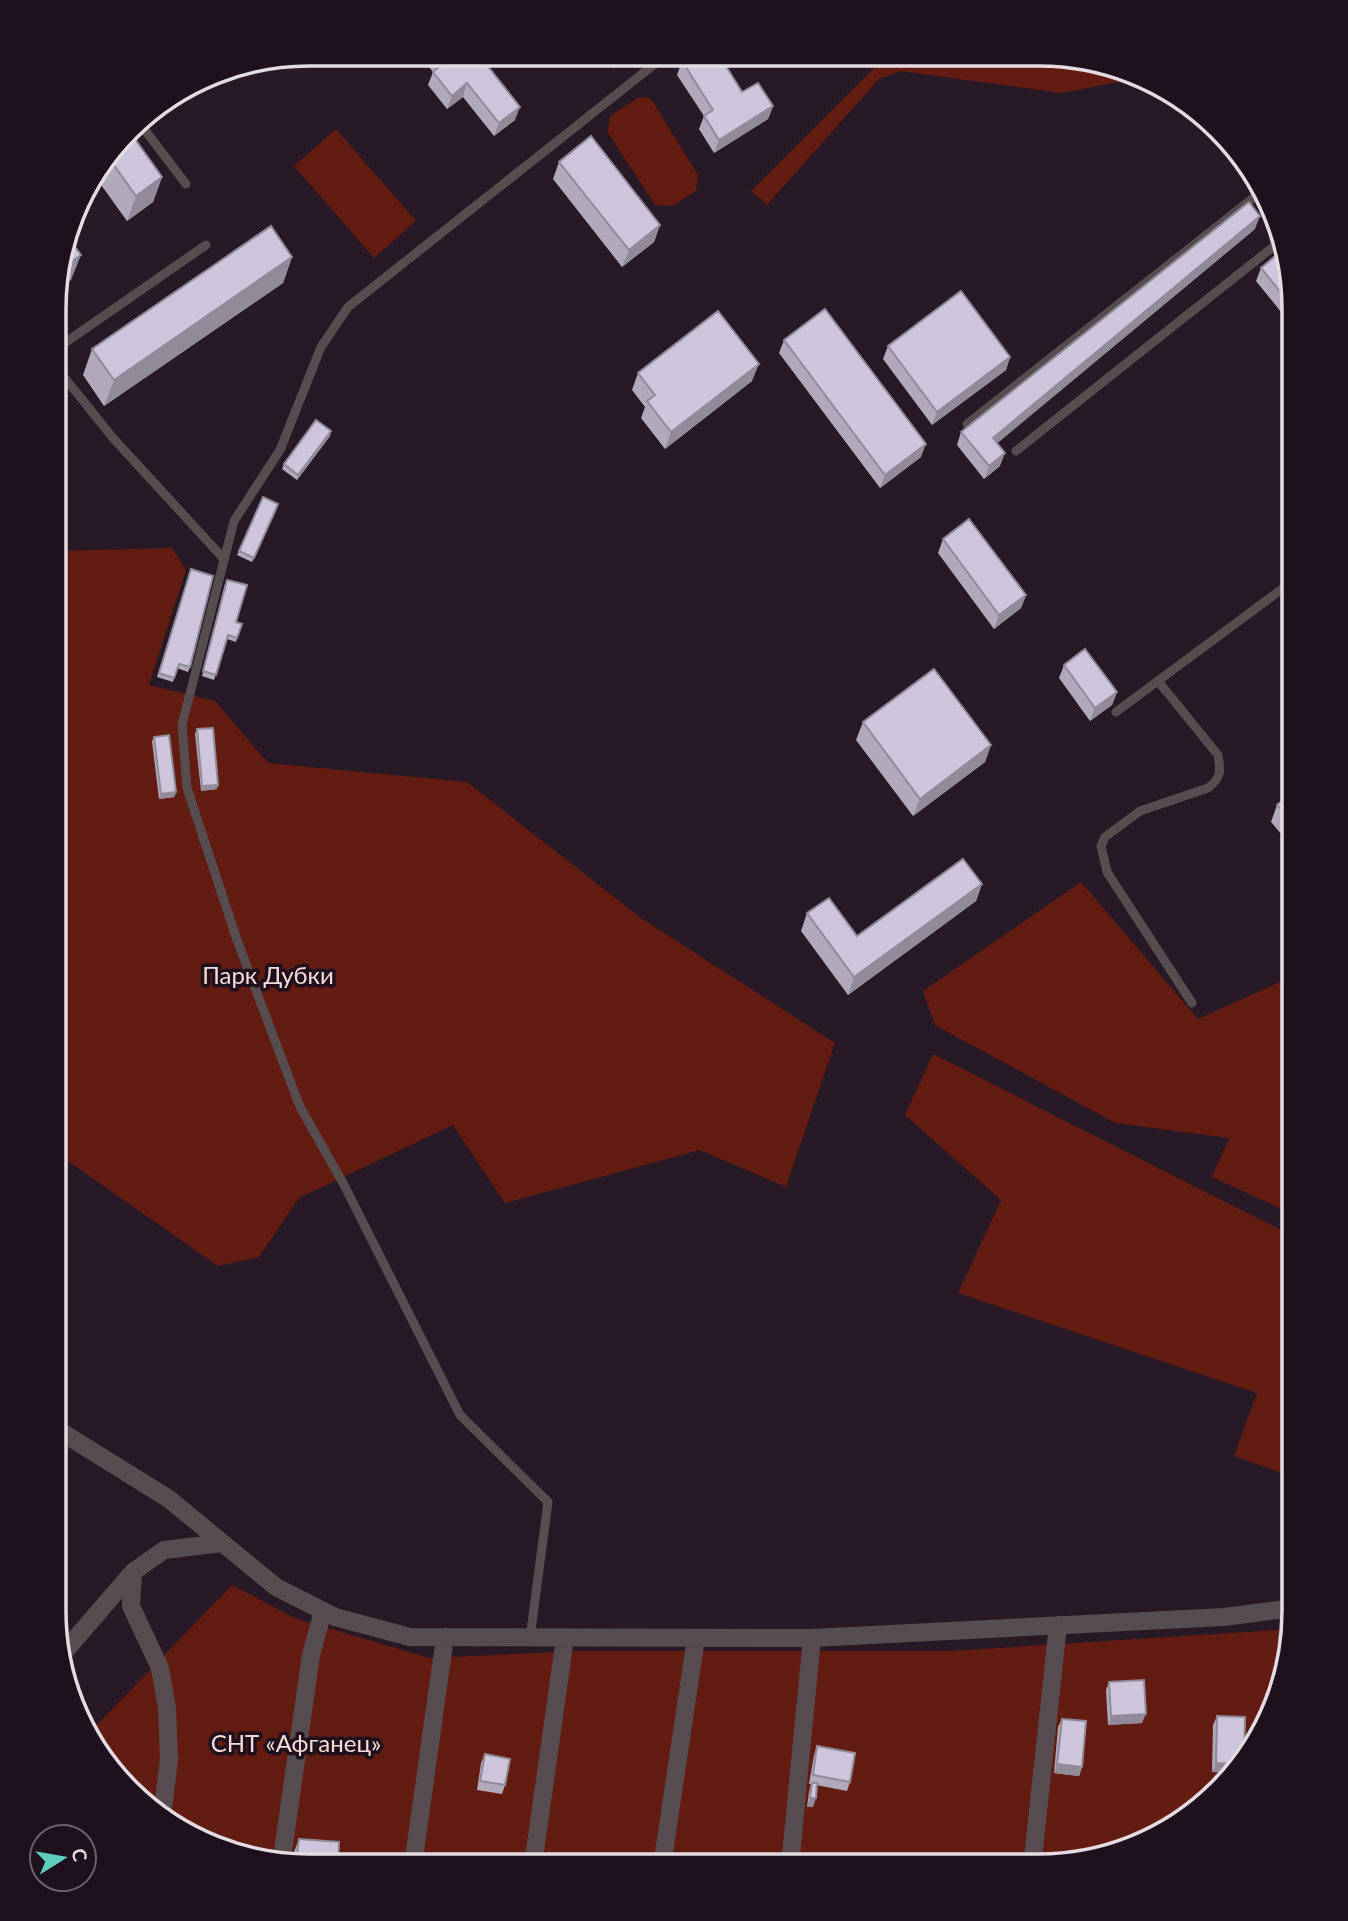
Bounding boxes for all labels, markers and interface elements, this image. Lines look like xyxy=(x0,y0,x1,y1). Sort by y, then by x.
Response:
park label: Парк Дубки xyxy=(202,960,334,989)
park label: СНТ «Афганец» xyxy=(211,1728,381,1757)
north arrow xyxy=(28,1823,98,1893)
text: С xyxy=(68,1846,93,1863)

